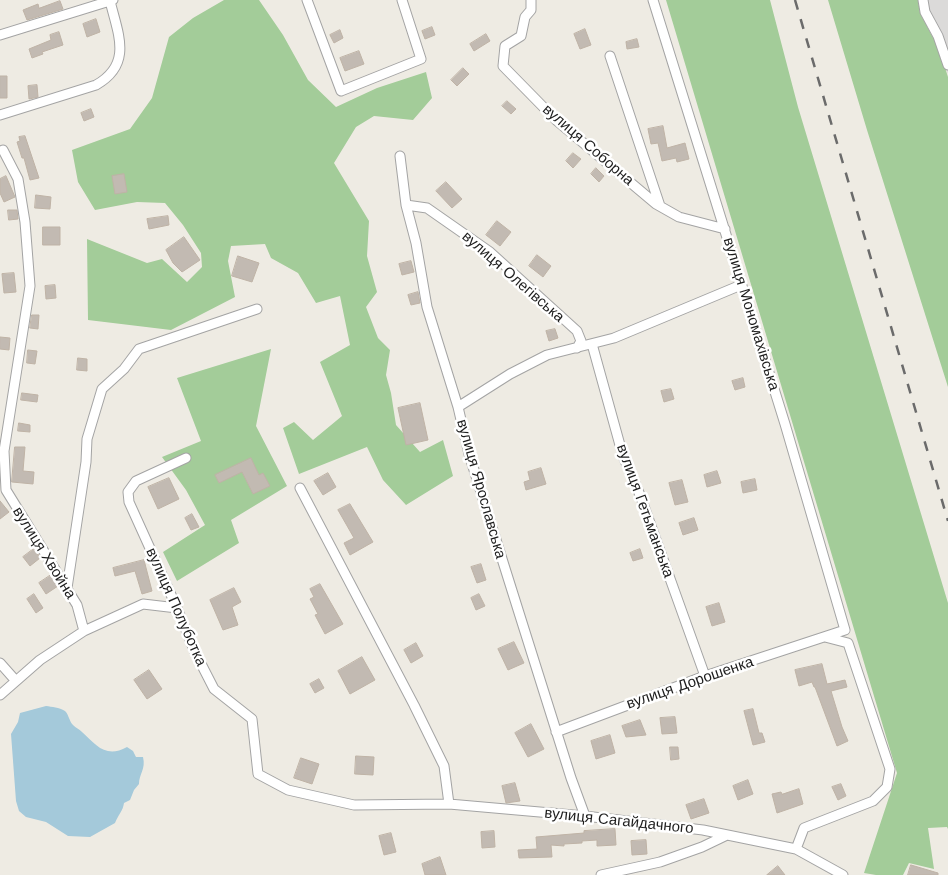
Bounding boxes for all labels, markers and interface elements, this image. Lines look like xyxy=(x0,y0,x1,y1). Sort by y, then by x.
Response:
street label: вулиця Соборна xyxy=(539,101,637,189)
street label: вулиця Олегівська xyxy=(458,228,568,326)
street label: вулиця Мономахівська xyxy=(719,235,783,393)
street label: вулиця Ярославська xyxy=(452,417,510,561)
street label: вулиця Гетьманська xyxy=(612,442,678,580)
street label: вулиця Хвойна xyxy=(9,504,79,602)
street label: вулиця Полуботка xyxy=(142,545,210,669)
street label: вулиця Дорошенка xyxy=(624,653,756,713)
street label: вулиця Сагайдачного xyxy=(544,804,694,838)

